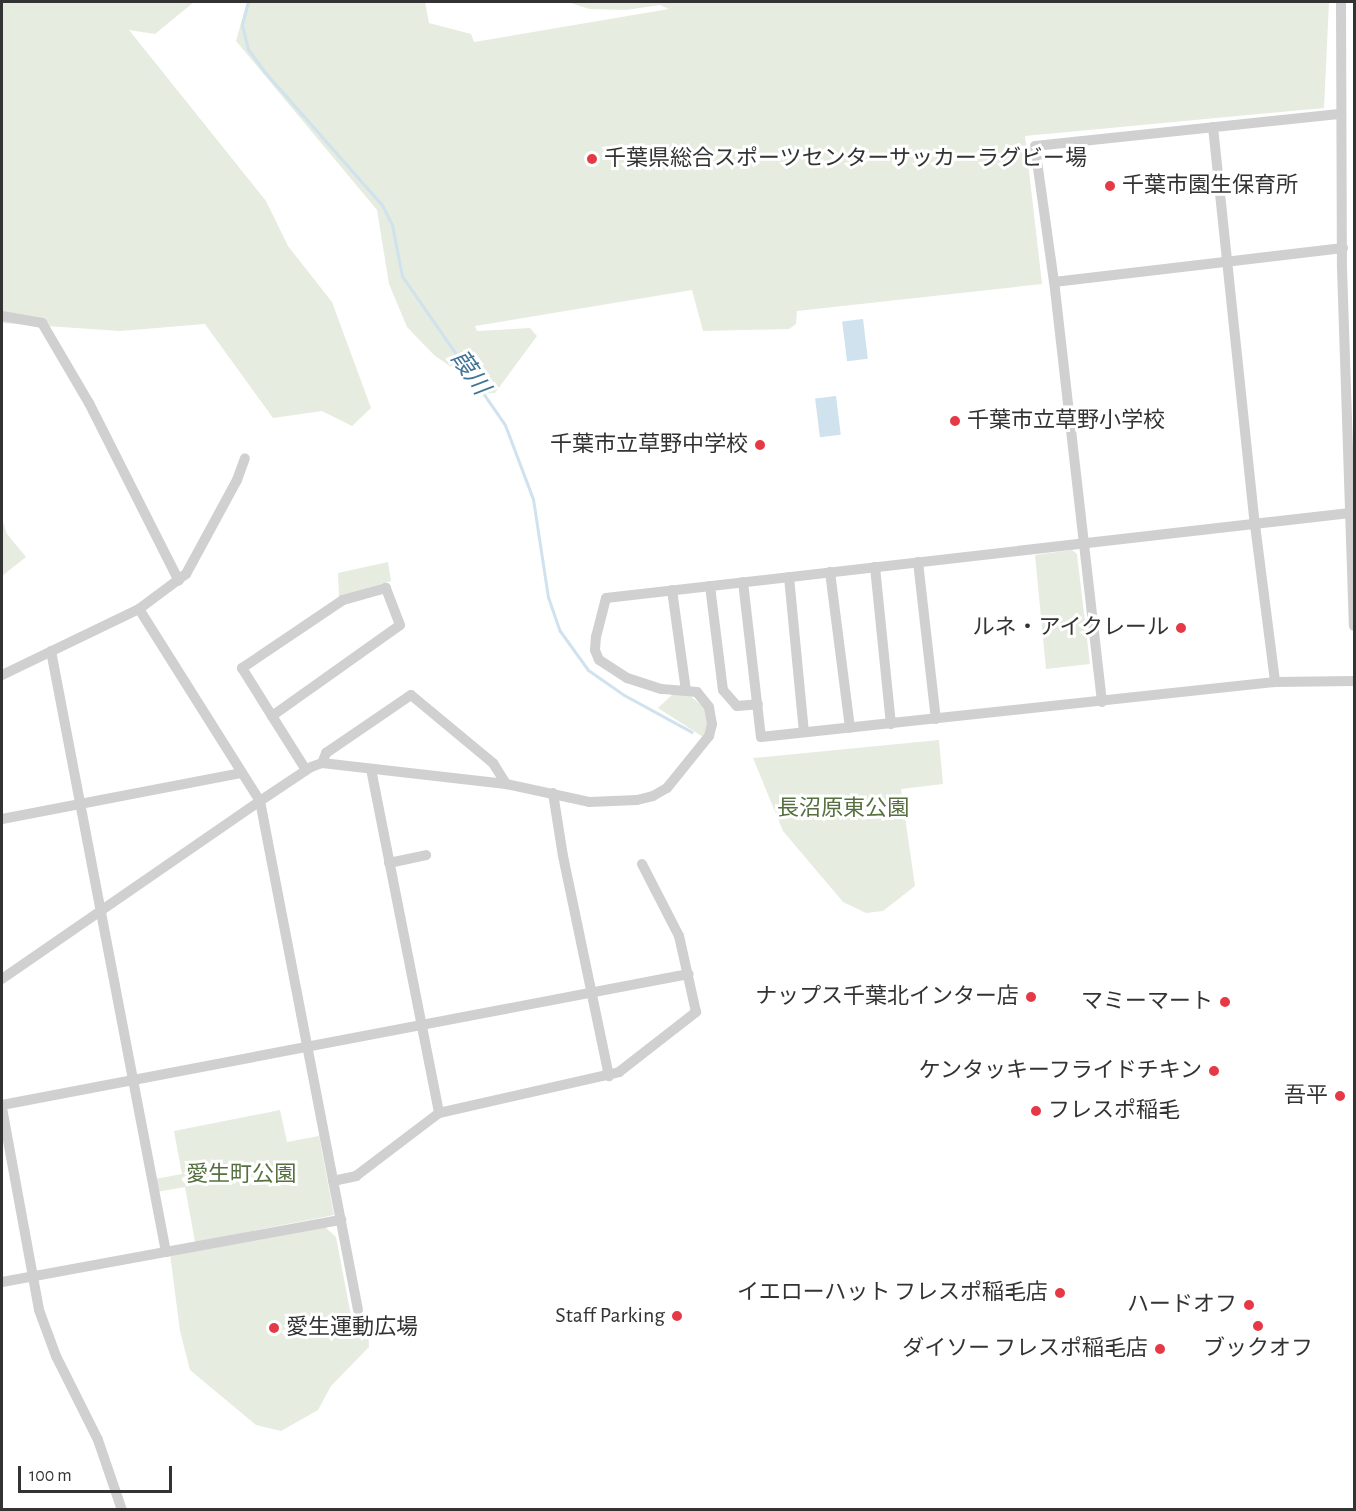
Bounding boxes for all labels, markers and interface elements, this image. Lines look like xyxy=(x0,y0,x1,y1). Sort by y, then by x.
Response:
place label: 千葉県総合スポーツセンターサッカーラグビー場 xyxy=(604,146,1088,172)
marker: 千葉県総合スポーツセンターサッカーラグビー場 xyxy=(585,152,599,166)
place label: 千葉市園生保育所 xyxy=(1122,173,1298,199)
marker: 千葉市園生保育所 xyxy=(1103,179,1117,193)
water label: 葭川 xyxy=(443,345,495,401)
place label: 千葉市立草野小学校 xyxy=(967,408,1165,434)
marker: 千葉市立草野小学校 xyxy=(948,414,962,428)
place label: 千葉市立草野中学校 xyxy=(550,432,748,458)
marker: 千葉市立草野中学校 xyxy=(753,438,767,452)
place label: ルネ・アイクレール xyxy=(971,615,1169,641)
marker: ルネ・アイクレール xyxy=(1174,621,1188,635)
park label: 長沼原東公園 xyxy=(777,796,909,822)
place label: ナップス千葉北インター店 xyxy=(755,984,1019,1010)
place label: マミーマート xyxy=(1081,989,1213,1015)
marker: ナップス千葉北インター店 xyxy=(1024,990,1038,1004)
marker: マミーマート xyxy=(1218,995,1232,1009)
place label: ケンタッキーフライドチキン xyxy=(916,1058,1202,1084)
marker: ケンタッキーフライドチキン xyxy=(1207,1064,1221,1078)
place label: 吾平 xyxy=(1284,1083,1328,1109)
marker: 吾平 xyxy=(1333,1089,1347,1103)
place label: フレスポ稲毛 xyxy=(1048,1098,1180,1124)
marker: フレスポ稲毛 xyxy=(1029,1104,1043,1118)
park label: 愛生町公園 xyxy=(186,1162,296,1188)
place label: イエローハット フレスポ稲毛店 xyxy=(736,1280,1048,1306)
marker: イエローハット フレスポ稲毛店 xyxy=(1053,1286,1067,1300)
place label: ハードオフ xyxy=(1127,1292,1237,1318)
marker: ハードオフ xyxy=(1242,1298,1256,1312)
place label: Staff Parking xyxy=(555,1303,665,1329)
marker: Staff Parking xyxy=(670,1309,684,1323)
place label: 愛生運動広場 xyxy=(286,1315,418,1341)
marker: ブックオフ xyxy=(1251,1319,1265,1333)
marker: 愛生運動広場 xyxy=(267,1321,281,1335)
place label: ダイソー フレスポ稲毛店 xyxy=(902,1336,1148,1362)
place label: ブックオフ xyxy=(1203,1336,1313,1362)
marker: ダイソー フレスポ稲毛店 xyxy=(1153,1342,1167,1356)
scale bar xyxy=(21,1454,176,1492)
text: 100 m xyxy=(29,1467,72,1485)

